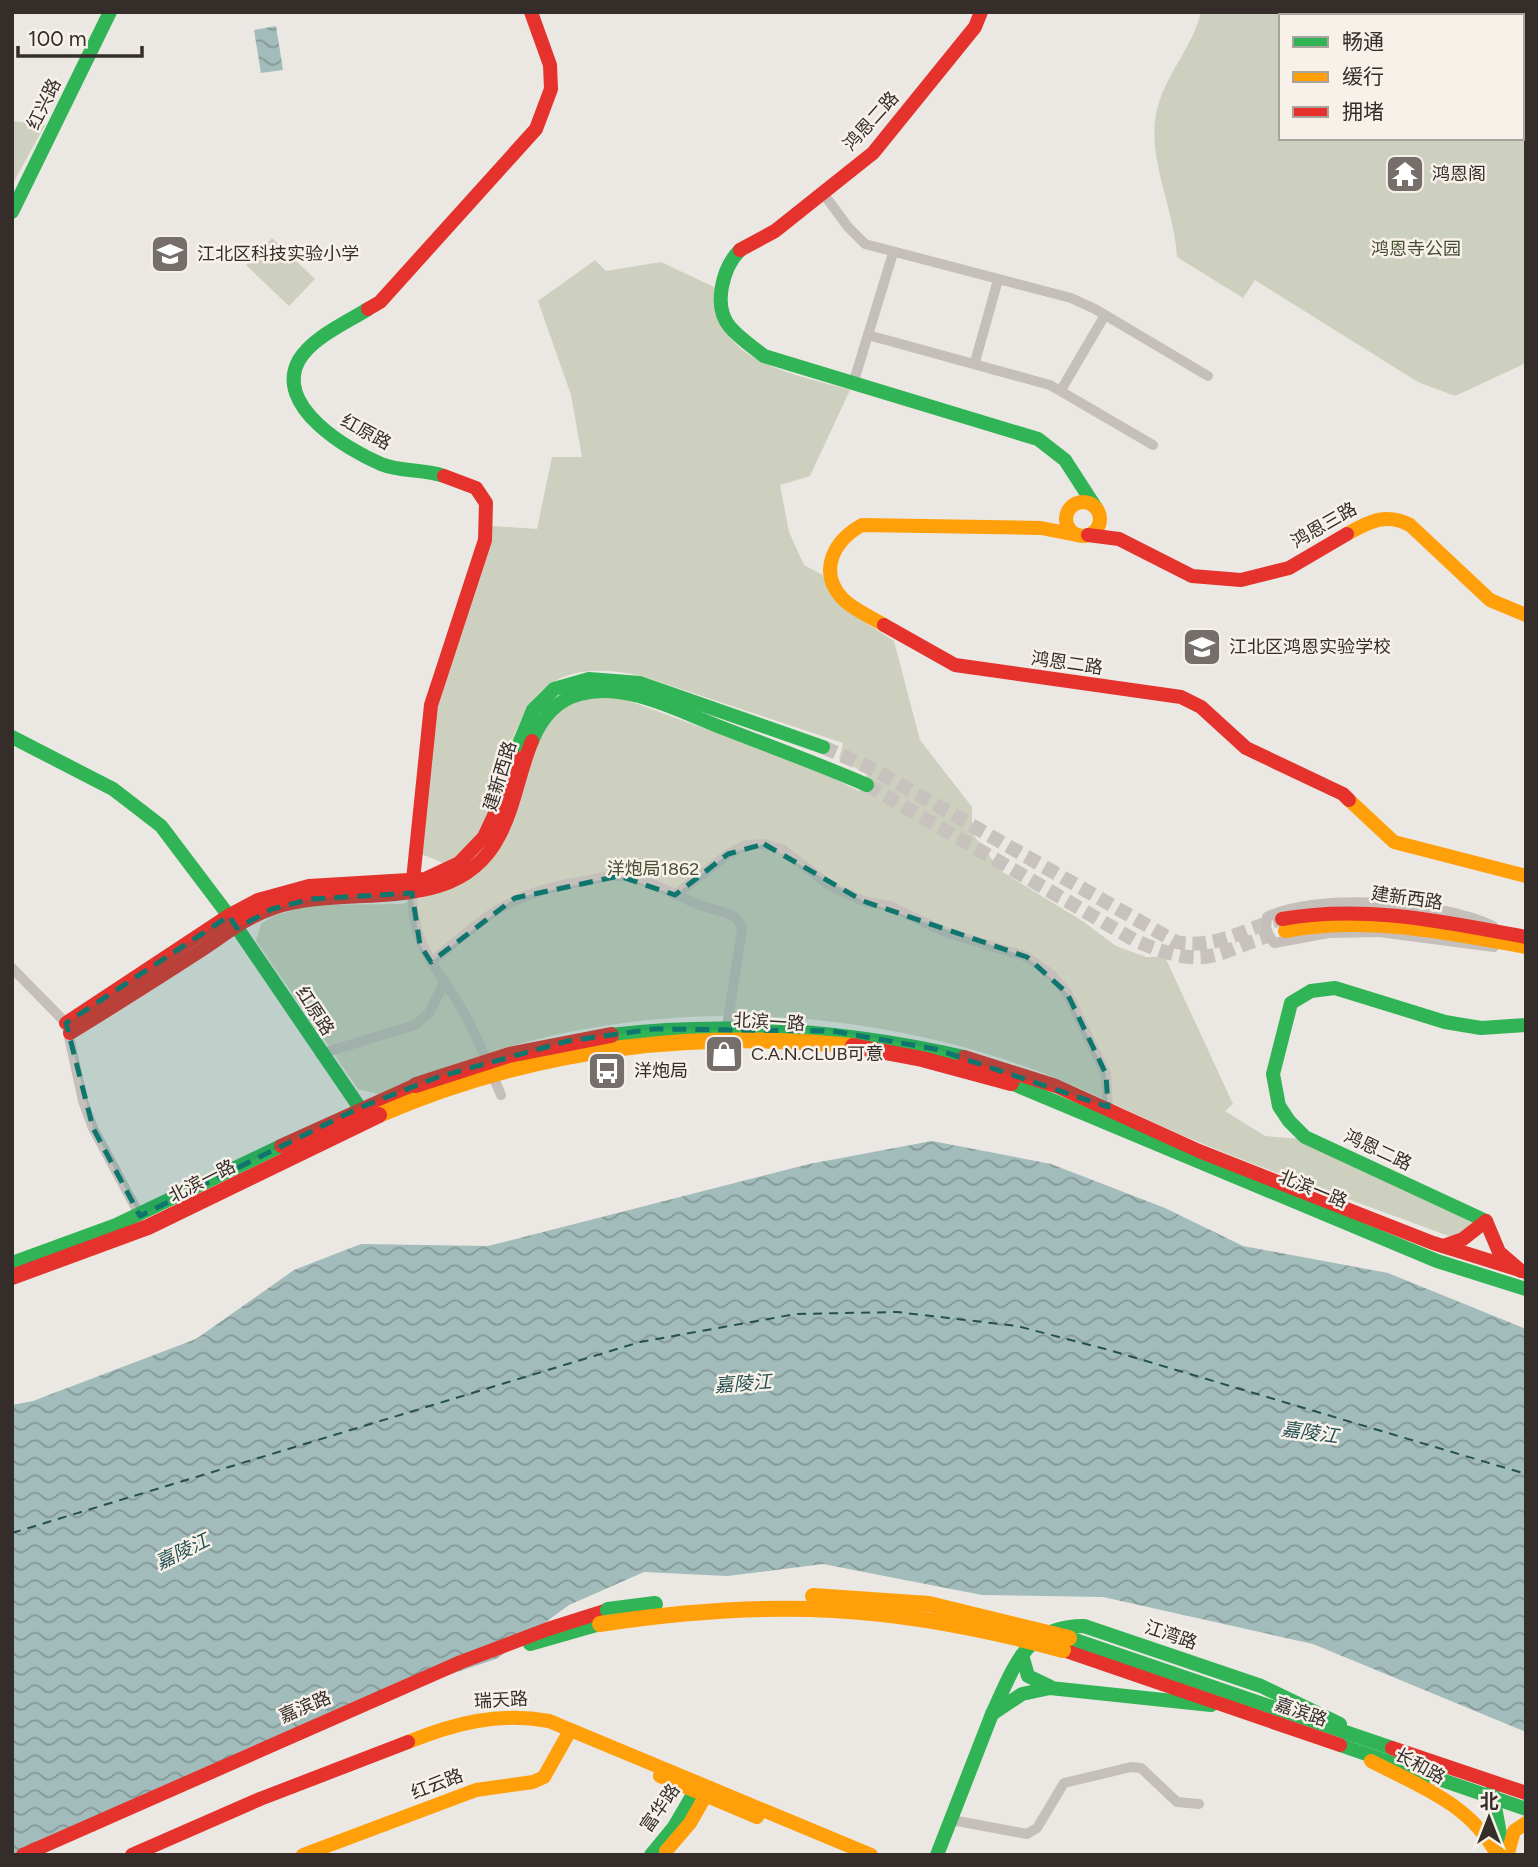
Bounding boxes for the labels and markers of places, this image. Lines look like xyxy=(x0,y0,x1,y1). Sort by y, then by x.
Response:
temple icon: 鸿恩阁 xyxy=(1384,153,1426,195)
place label: 鸿恩阁 xyxy=(1432,163,1486,185)
school or university icon: 江北区科技实验小学 xyxy=(149,233,191,275)
place label: 江北区科技实验小学 xyxy=(197,243,359,265)
school or university icon: 江北区鸿恩实验学校 xyxy=(1181,626,1223,668)
place label: 江北区鸿恩实验学校 xyxy=(1229,636,1391,658)
shop icon: C.A.N.CLUB可意 xyxy=(703,1033,745,1075)
place label: C.A.N.CLUB可意 xyxy=(751,1043,883,1065)
bus stop icon: 洋炮局 xyxy=(586,1050,628,1092)
place label: 洋炮局 xyxy=(634,1060,688,1082)

